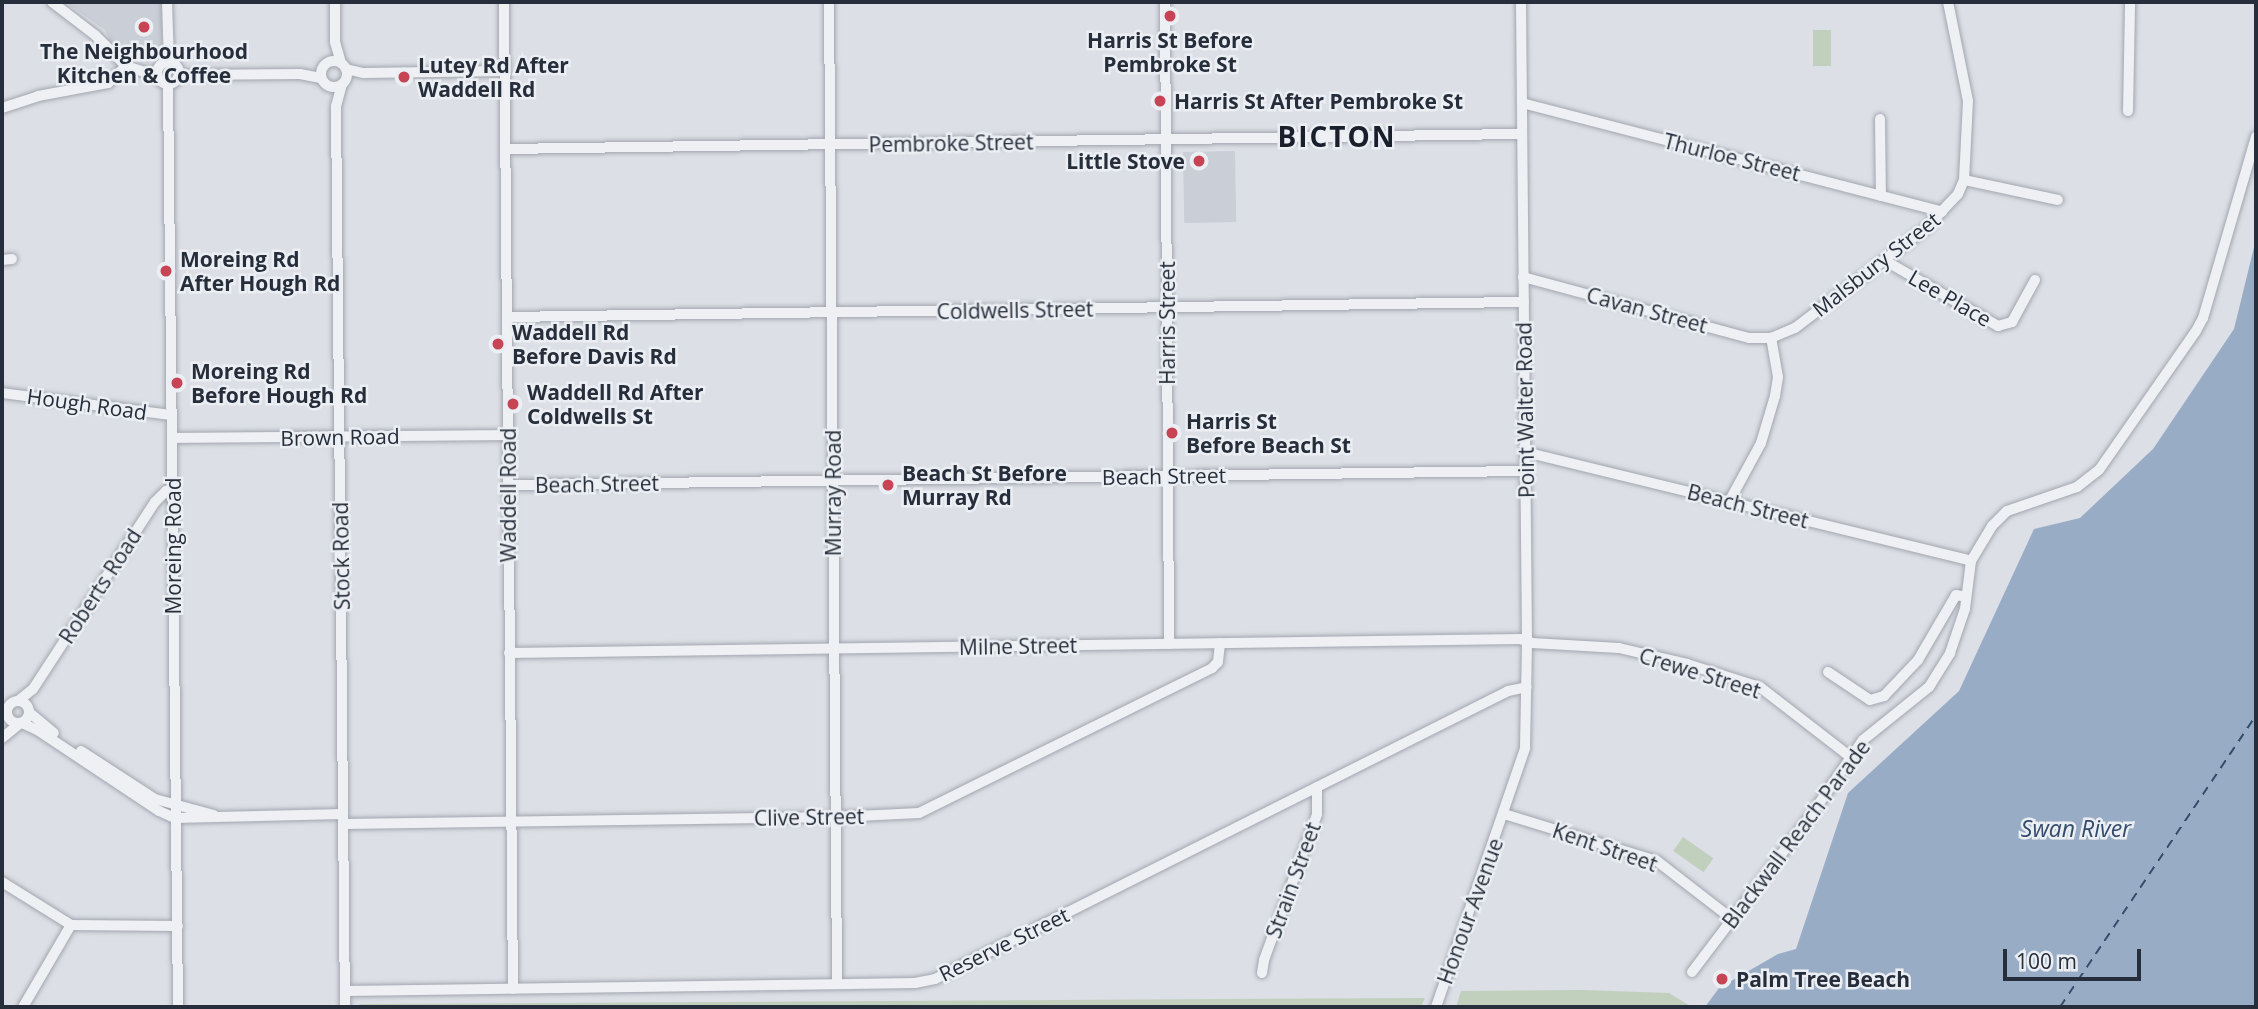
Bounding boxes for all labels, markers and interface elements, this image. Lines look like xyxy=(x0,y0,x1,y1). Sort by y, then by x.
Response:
marker: Harris St Before Pembroke St xyxy=(1162,8,1178,24)
marker: The Neighbourhood Kitchen & Coffee xyxy=(136,19,152,35)
place label: Harris St Before Pembroke St xyxy=(1087,27,1253,77)
place label: The Neighbourhood Kitchen & Coffee xyxy=(40,38,248,88)
place label: Lutey Rd After Waddell Rd xyxy=(418,52,569,102)
marker: Lutey Rd After Waddell Rd xyxy=(396,69,412,85)
place label: Harris St After Pembroke St xyxy=(1174,88,1463,114)
marker: Harris St After Pembroke St xyxy=(1152,93,1168,109)
district label: BICTON xyxy=(1278,119,1396,153)
street label: Thurloe Street xyxy=(1661,128,1803,186)
street label: Pembroke Street xyxy=(868,129,1034,157)
place label: Little Stove xyxy=(1066,148,1185,174)
marker: Little Stove xyxy=(1191,153,1207,169)
street label: Malsbury Street xyxy=(1807,206,1945,322)
place label: Moreing Rd After Hough Rd xyxy=(180,246,340,296)
street label: Harris Street xyxy=(1154,261,1180,385)
marker: Moreing Rd After Hough Rd xyxy=(158,263,174,279)
street label: Lee Place xyxy=(1904,264,1996,332)
street label: Cavan Street xyxy=(1584,282,1710,338)
street label: Coldwells Street xyxy=(936,296,1094,324)
place label: Waddell Rd Before Davis Rd xyxy=(512,319,677,369)
street label: Point Walter Road xyxy=(1511,322,1539,498)
marker: Waddell Rd Before Davis Rd xyxy=(490,336,506,352)
place label: Moreing Rd Before Hough Rd xyxy=(191,358,367,408)
marker: Moreing Rd Before Hough Rd xyxy=(169,375,185,391)
place label: Waddell Rd After Coldwells St xyxy=(527,379,704,429)
street label: Hough Road xyxy=(25,383,149,425)
marker: Waddell Rd After Coldwells St xyxy=(505,396,521,412)
place label: Harris St Before Beach St xyxy=(1186,408,1351,458)
street label: Brown Road xyxy=(280,423,400,451)
marker: Harris St Before Beach St xyxy=(1164,425,1180,441)
street label: Waddell Road xyxy=(495,428,521,562)
street label: Murray Road xyxy=(820,430,846,556)
place label: Beach St Before Murray Rd xyxy=(902,460,1067,510)
street label: Beach Street xyxy=(1102,462,1226,490)
street label: Beach Street xyxy=(535,470,659,498)
street label: Moreing Road xyxy=(160,477,186,615)
marker: Beach St Before Murray Rd xyxy=(880,477,896,493)
street label: Beach Street xyxy=(1685,479,1811,533)
street label: Stock Road xyxy=(327,502,355,610)
street label: Roberts Road xyxy=(54,524,146,648)
street label: Milne Street xyxy=(959,632,1077,660)
street label: Crewe Street xyxy=(1636,643,1764,703)
street label: Blackwall Reach Parade xyxy=(1717,735,1875,933)
street label: Clive Street xyxy=(754,803,864,831)
water label: Swan River xyxy=(2021,814,2131,842)
street label: Kent Street xyxy=(1549,817,1661,877)
street label: Strain Street xyxy=(1260,819,1326,941)
street label: Honour Avenue xyxy=(1432,834,1508,988)
street label: Reserve Street xyxy=(935,902,1073,986)
scale bar xyxy=(2006,936,2144,980)
text: 100 m xyxy=(2016,947,2077,975)
place label: Palm Tree Beach xyxy=(1736,966,1910,992)
marker: Palm Tree Beach xyxy=(1714,971,1730,987)

